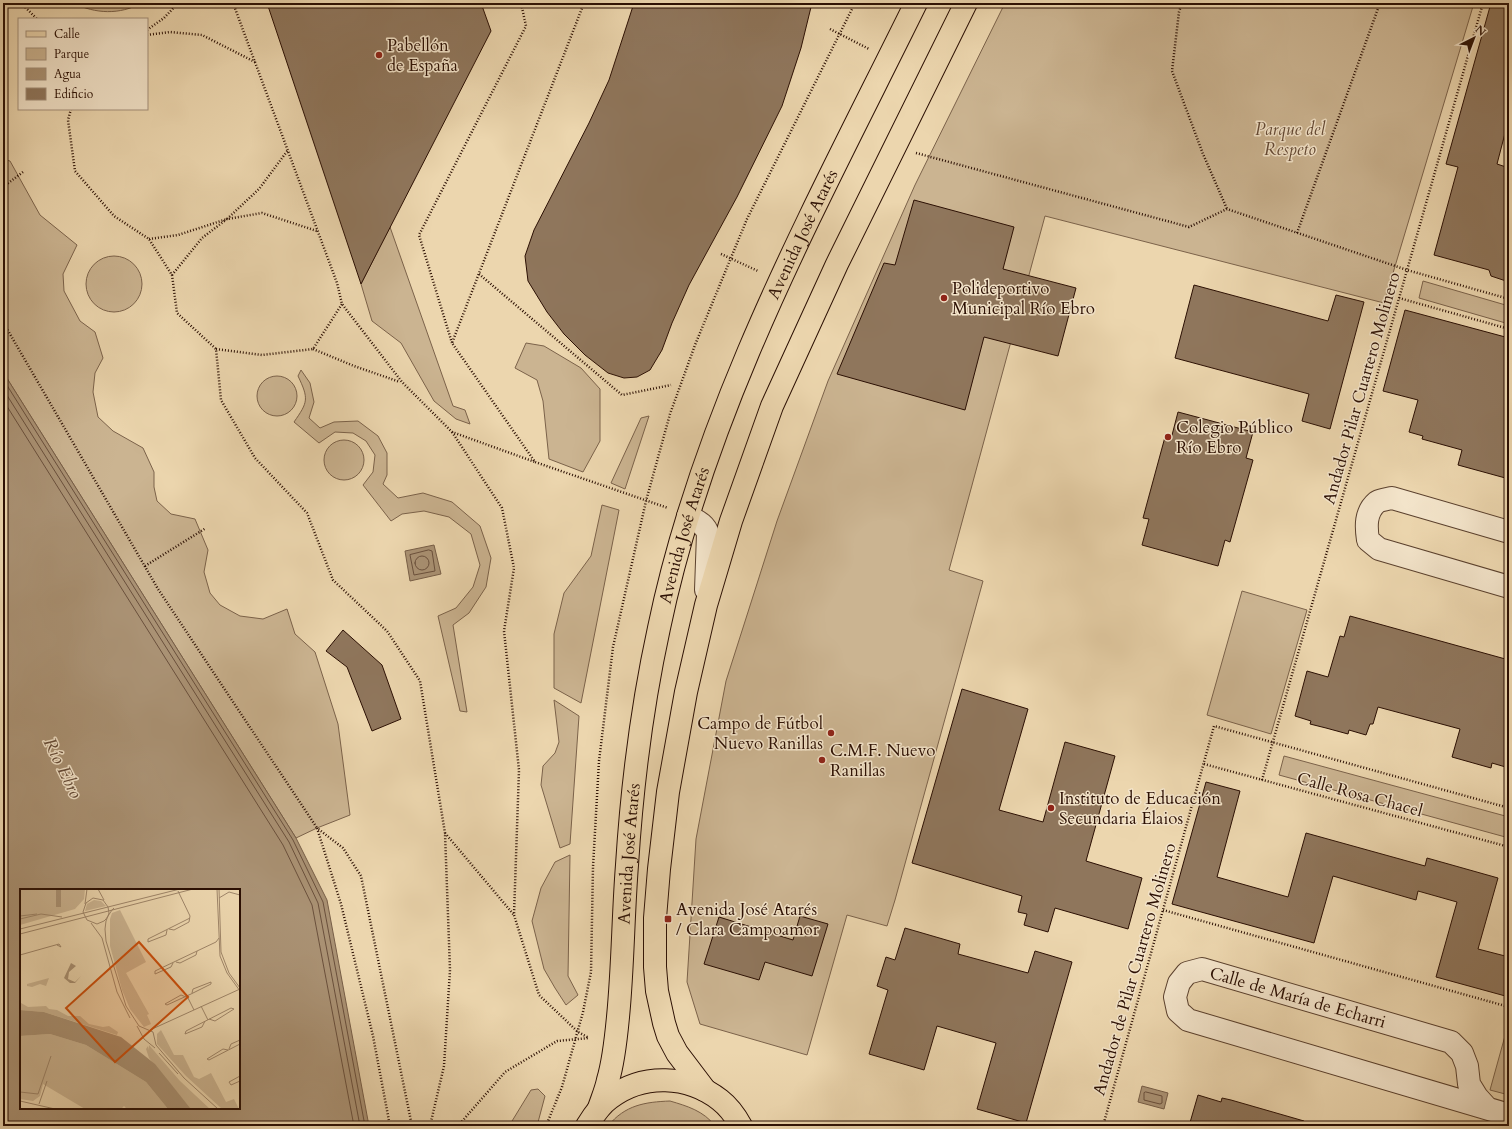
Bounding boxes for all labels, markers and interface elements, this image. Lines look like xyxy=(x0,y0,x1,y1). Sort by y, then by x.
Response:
legend xyxy=(18,18,148,110)
north arrow xyxy=(1454,18,1494,58)
text: N xyxy=(1472,22,1489,40)
text: Calle xyxy=(54,26,80,42)
place label: Pabellón de España xyxy=(387,34,459,77)
text: Parque xyxy=(54,46,89,62)
marker: Pabellón de España xyxy=(374,50,384,60)
text: Agua xyxy=(54,66,82,82)
text: Edificio xyxy=(54,86,94,102)
park label: Parque del Respeto xyxy=(1255,118,1325,161)
street label: Avenida José Atarés xyxy=(762,165,843,303)
street label: Andador Pilar Cuartero Molinero xyxy=(1317,269,1406,507)
place label: Polideportivo Municipal Río Ebro xyxy=(952,277,1095,320)
marker: Polideportivo Municipal Río Ebro xyxy=(939,293,949,303)
place label: Colegio Público Río Ebro xyxy=(1176,416,1293,459)
marker: Colegio Público Río Ebro xyxy=(1163,432,1173,442)
street label: Avenida José Atarés xyxy=(654,464,715,606)
place label: Campo de Fútbol Nuevo Ranillas xyxy=(697,712,824,755)
marker: Campo de Fútbol Nuevo Ranillas xyxy=(826,728,836,738)
water label: Río Ebro xyxy=(37,734,88,803)
place label: C.M.F. Nuevo Ranillas xyxy=(830,739,936,782)
marker: C.M.F. Nuevo Ranillas xyxy=(817,755,827,765)
street label: Calle Rosa Chacel xyxy=(1294,767,1426,822)
street label: Avenida José Atarés xyxy=(613,782,646,925)
place label: Instituto de Educación Secundaria Élaios xyxy=(1059,787,1221,830)
marker: Instituto de Educación Secundaria Élaios xyxy=(1046,803,1056,813)
street label: Andador de Pilar Cuartero Molinero xyxy=(1087,840,1182,1098)
inset map xyxy=(20,889,240,1109)
place label: Avenida José Atarés / Clara Campoamor xyxy=(676,898,820,941)
marker: Avenida José Atarés / Clara Campoamor xyxy=(663,914,673,924)
street label: Calle de María de Echarri xyxy=(1207,961,1389,1034)

